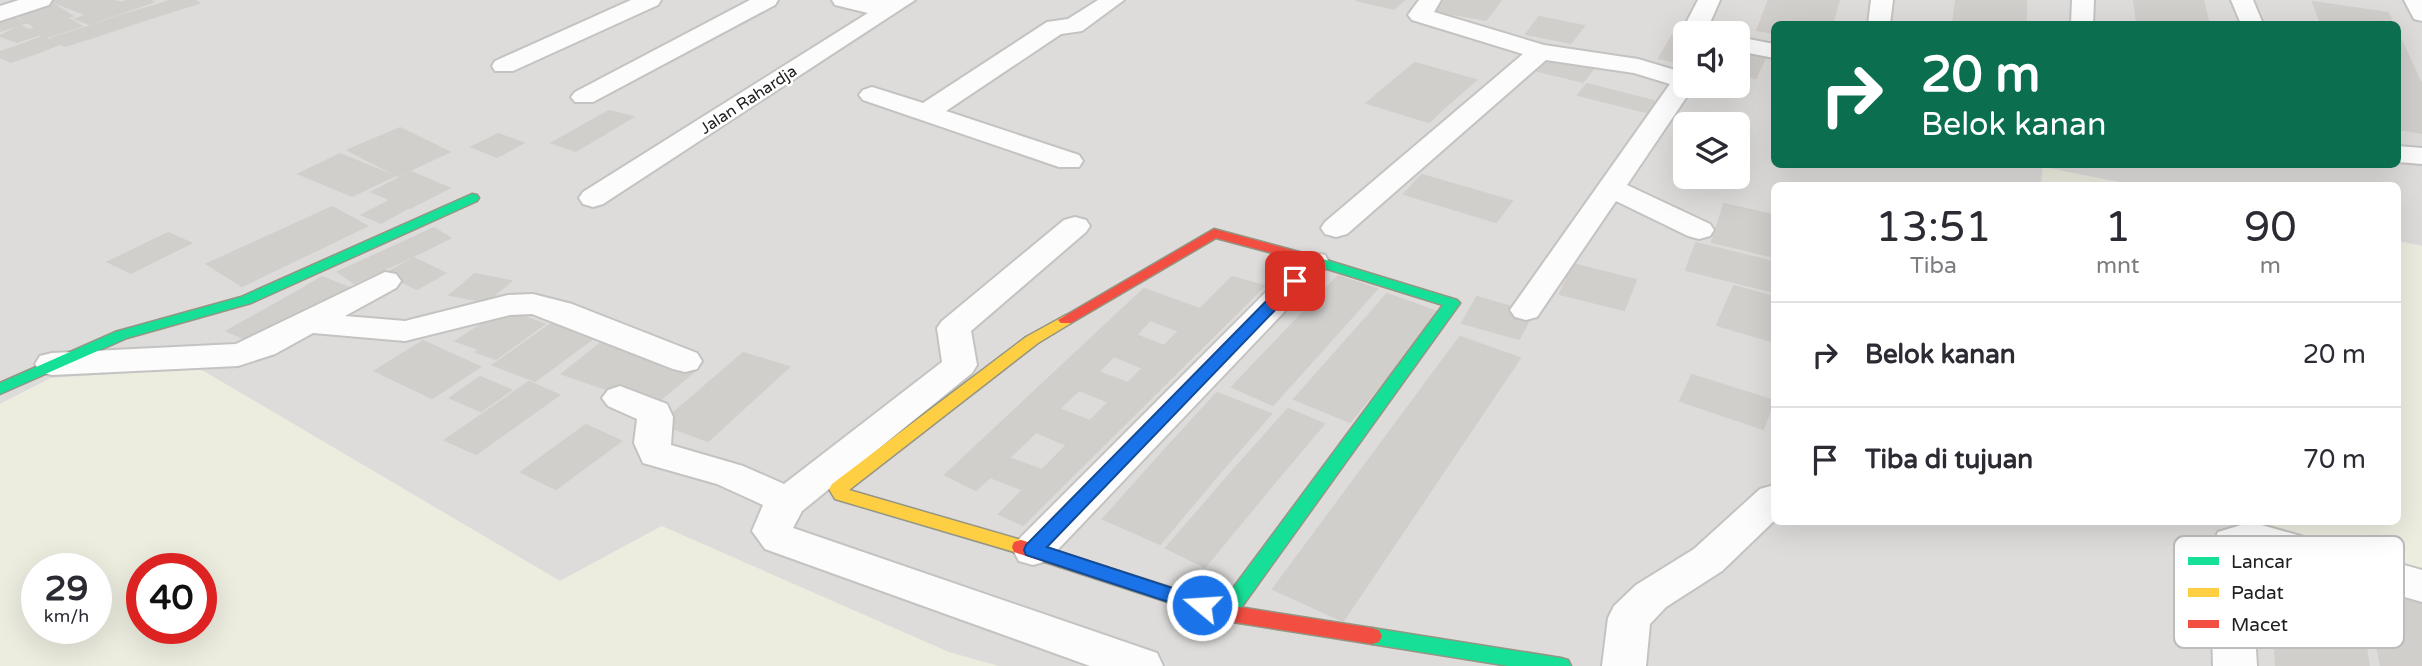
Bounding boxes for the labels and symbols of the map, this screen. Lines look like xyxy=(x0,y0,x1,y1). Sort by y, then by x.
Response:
street label: Jalan Rahardja xyxy=(696,61,801,139)
pin xyxy=(1265,251,1325,311)
legend xyxy=(2174,536,2404,648)
text: Lancar xyxy=(2231,551,2293,573)
speed limit sign: 40 xyxy=(126,553,217,644)
position arrow xyxy=(1165,568,1239,642)
text: Padat xyxy=(2231,582,2284,604)
text: Macet xyxy=(2231,614,2288,636)

